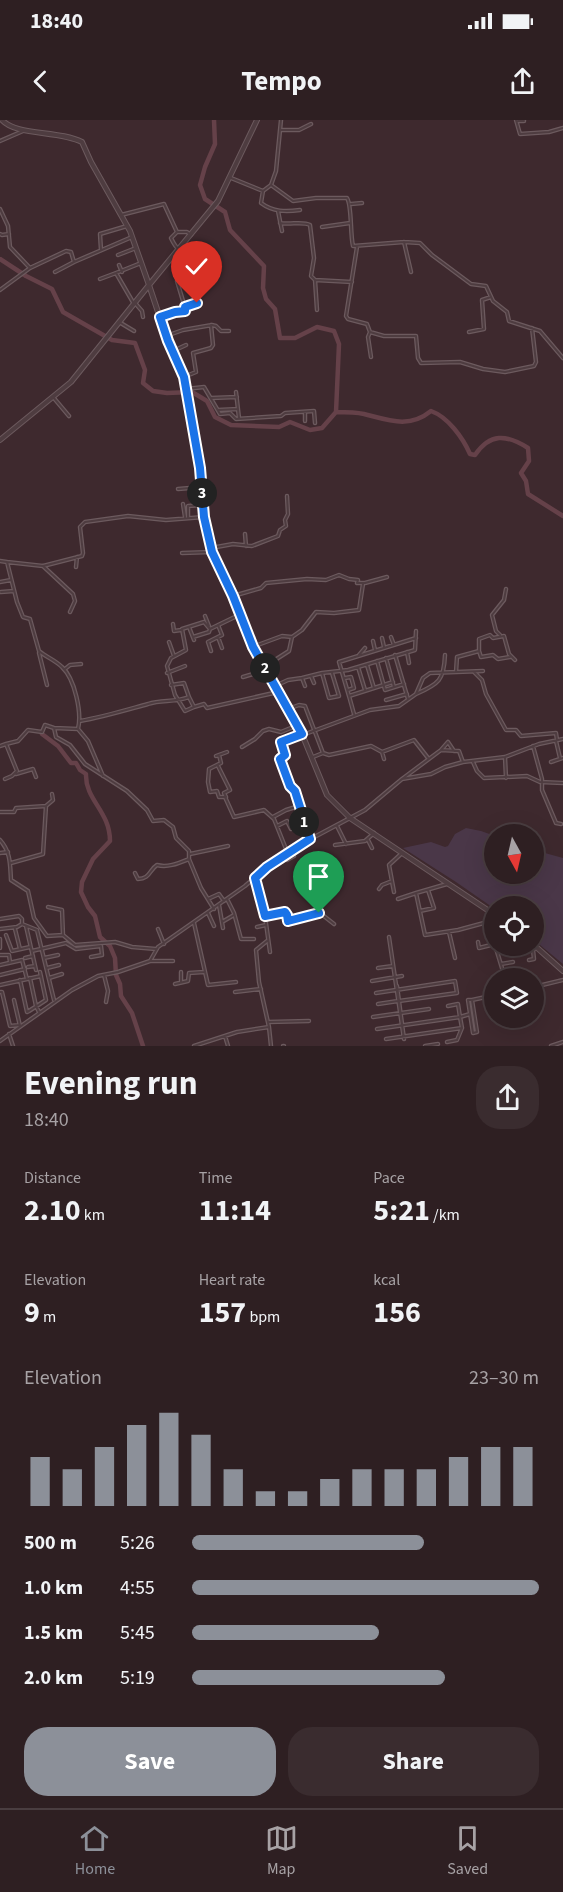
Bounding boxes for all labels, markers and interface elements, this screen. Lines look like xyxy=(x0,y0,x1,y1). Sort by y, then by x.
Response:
text: 18:40 xyxy=(30,5,83,37)
text: Tempo xyxy=(241,62,322,101)
icon: back xyxy=(24,65,57,98)
icon: share xyxy=(506,65,539,98)
pin xyxy=(171,241,222,303)
icon: check xyxy=(180,250,213,283)
pin: 3 xyxy=(187,478,217,508)
text: 3 xyxy=(198,482,206,504)
pin: 2 xyxy=(250,653,280,683)
text: 2 xyxy=(261,657,269,679)
pin: 1 xyxy=(289,807,319,837)
text: 1 xyxy=(300,811,308,833)
north arrow xyxy=(484,824,544,884)
map controls xyxy=(484,824,544,1028)
pin xyxy=(293,851,344,913)
icon: arrive xyxy=(302,860,335,893)
button: locate xyxy=(484,896,544,956)
button: layers xyxy=(484,968,544,1028)
text: Evening run xyxy=(24,1060,198,1107)
button: share xyxy=(476,1066,539,1129)
text: 18:40 xyxy=(24,1106,69,1134)
text: Distance xyxy=(24,1167,81,1189)
text: Time xyxy=(199,1167,232,1189)
text: Pace xyxy=(373,1167,405,1189)
text: 2.10 xyxy=(24,1189,81,1232)
text: 11:14 xyxy=(199,1189,271,1232)
text: 5:21 xyxy=(373,1189,430,1232)
text: km xyxy=(81,1204,105,1226)
text: /km xyxy=(430,1204,460,1226)
text: Elevation xyxy=(24,1269,86,1291)
text: Heart rate xyxy=(199,1269,265,1291)
text: kcal xyxy=(373,1269,400,1291)
text: 9 xyxy=(24,1291,40,1334)
text: 157 xyxy=(199,1291,246,1334)
text: 156 xyxy=(373,1291,421,1334)
text: m xyxy=(40,1306,56,1328)
text: bpm xyxy=(246,1306,280,1328)
text: Elevation xyxy=(24,1364,102,1392)
text: 23–30 m xyxy=(469,1364,539,1392)
text: 500 m xyxy=(24,1529,77,1557)
text: 5:26 xyxy=(120,1529,155,1557)
text: 1.0 km xyxy=(24,1574,83,1602)
text: 4:55 xyxy=(120,1574,155,1602)
text: 1.5 km xyxy=(24,1619,83,1647)
text: 5:45 xyxy=(120,1619,155,1647)
text: 2.0 km xyxy=(24,1664,83,1692)
text: 5:19 xyxy=(120,1664,155,1692)
button: Save xyxy=(24,1727,276,1796)
button: Share xyxy=(288,1727,539,1796)
tab: Home xyxy=(75,1822,115,1880)
tab: Map xyxy=(265,1822,298,1880)
tab: Saved xyxy=(447,1822,488,1880)

